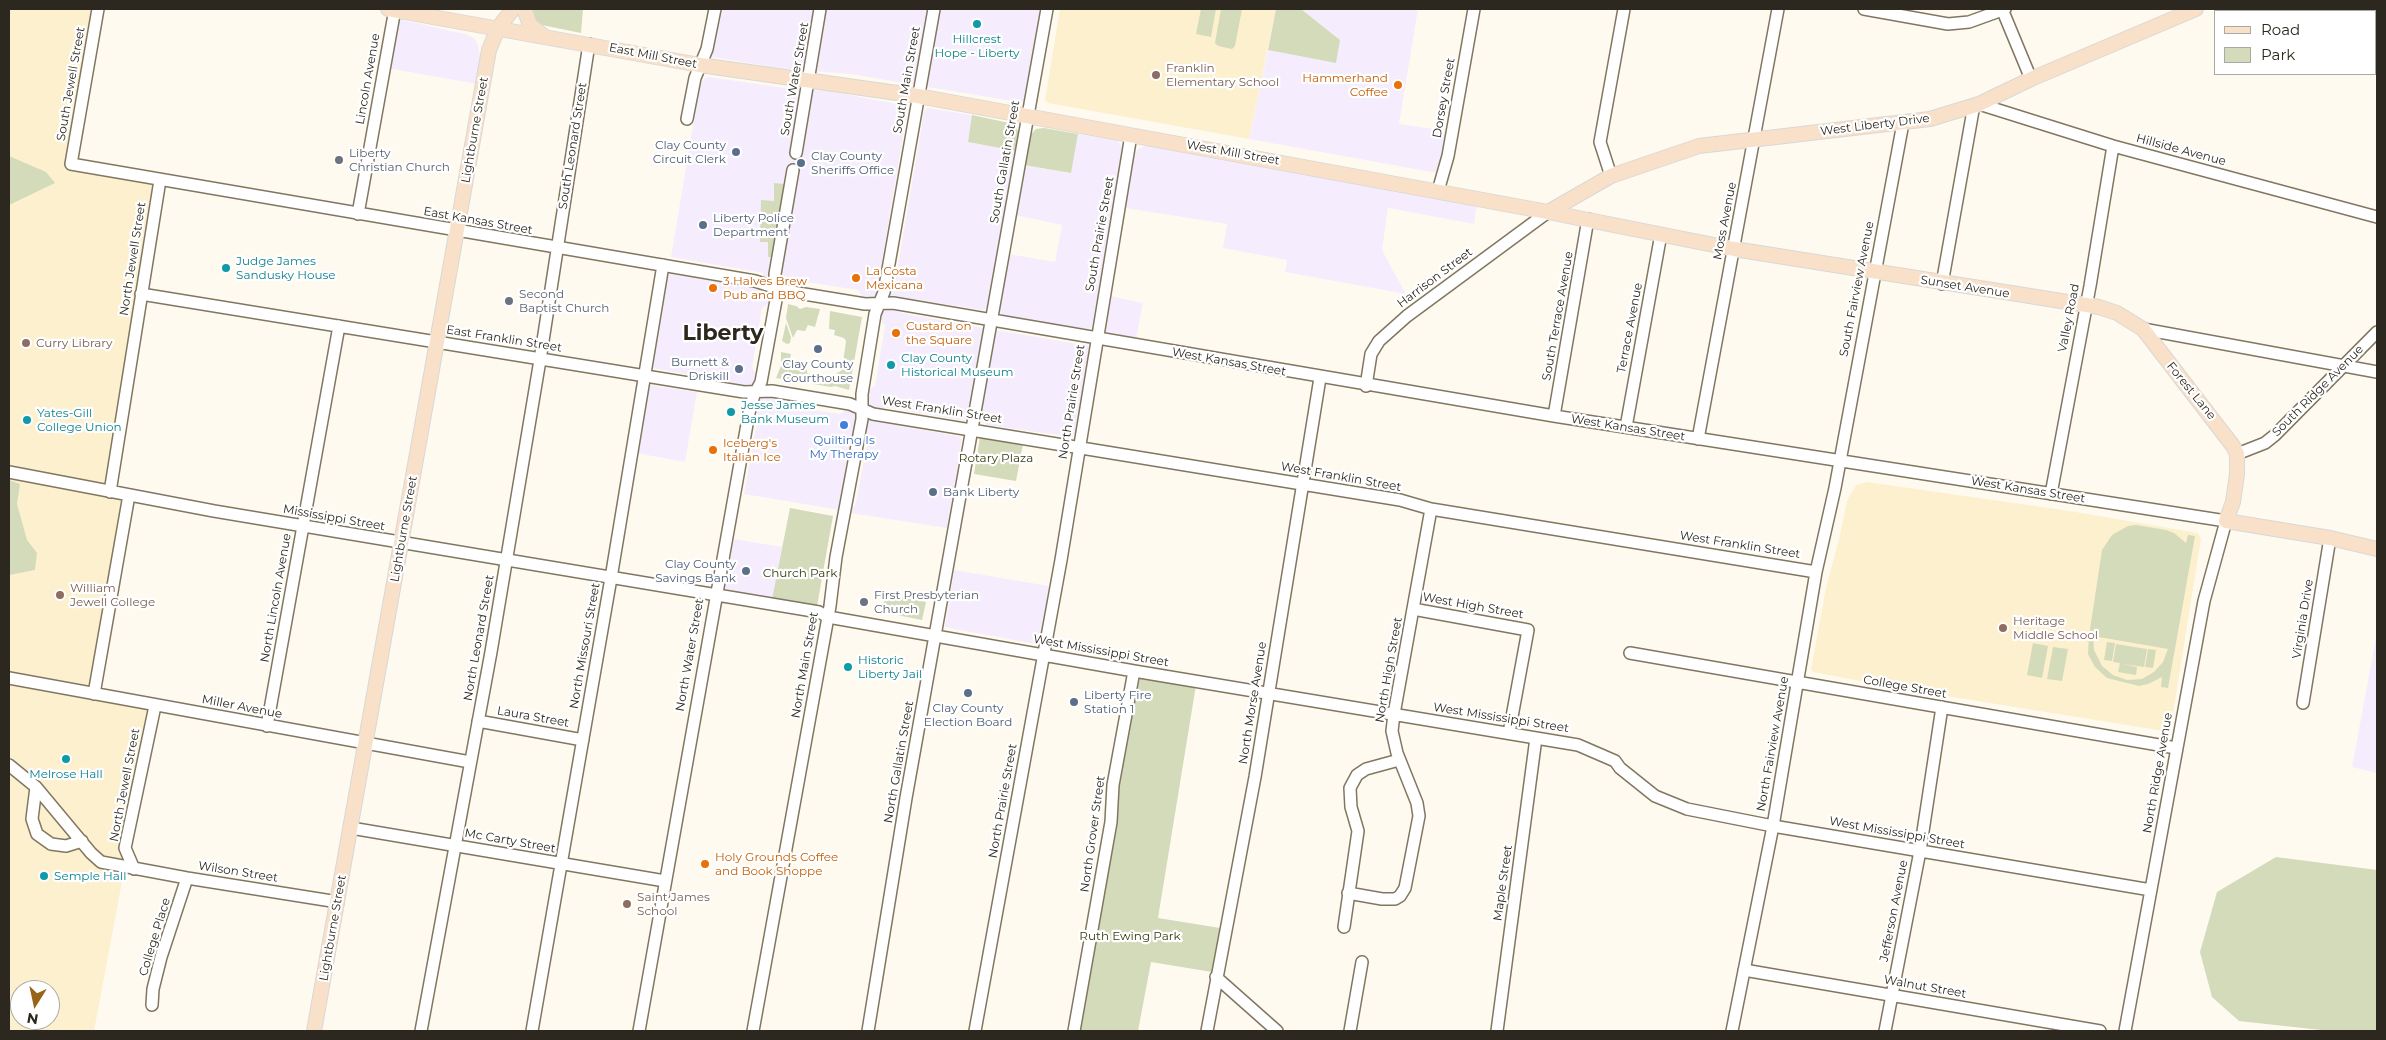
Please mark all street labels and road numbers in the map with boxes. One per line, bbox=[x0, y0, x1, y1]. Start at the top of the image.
street label: South Water Street bbox=[778, 21, 812, 137]
street label: South Main Street bbox=[890, 25, 924, 135]
street label: South Jewell Street bbox=[54, 26, 88, 142]
street label: Lincoln Avenue bbox=[353, 32, 383, 126]
street label: East Mill Street bbox=[608, 40, 698, 72]
street label: Dorsey Street bbox=[1430, 57, 1458, 139]
street label: Lightburne Street bbox=[459, 76, 491, 184]
street label: South Leonard Street bbox=[556, 82, 590, 210]
street label: South Gallatin Street bbox=[987, 99, 1023, 225]
street label: West Liberty Drive bbox=[1820, 111, 1930, 139]
street label: Hillside Avenue bbox=[2135, 131, 2227, 169]
street label: West Mill Street bbox=[1185, 138, 1281, 168]
street label: South Prairie Street bbox=[1083, 175, 1117, 293]
street label: Moss Avenue bbox=[1710, 181, 1740, 261]
street label: North Jewell Street bbox=[117, 201, 149, 317]
street label: East Kansas Street bbox=[422, 204, 534, 238]
street label: South Fairview Avenue bbox=[1837, 220, 1877, 358]
street label: Harrison Street bbox=[1395, 245, 1475, 311]
street label: South Terrace Avenue bbox=[1540, 250, 1576, 382]
street label: Sunset Avenue bbox=[1919, 273, 2011, 301]
street label: Terrace Avenue bbox=[1614, 282, 1646, 374]
street label: Valley Road bbox=[2055, 283, 2083, 353]
street label: East Franklin Street bbox=[445, 323, 563, 355]
street label: South Ridge Avenue bbox=[2269, 342, 2367, 440]
street label: North Prairie Street bbox=[1056, 344, 1088, 460]
street label: West Kansas Street bbox=[1171, 345, 1287, 379]
street label: Forest Lane bbox=[2163, 359, 2219, 423]
street label: West Franklin Street bbox=[881, 393, 1003, 427]
street label: West Kansas Street bbox=[1570, 412, 1686, 444]
street label: West Franklin Street bbox=[1280, 459, 1402, 495]
street label: West Kansas Street bbox=[1970, 474, 2086, 506]
street label: Lightburne Street bbox=[388, 475, 420, 583]
street label: Mississippi Street bbox=[282, 502, 386, 534]
street label: West Franklin Street bbox=[1679, 528, 1801, 562]
street label: North Lincoln Avenue bbox=[258, 532, 294, 664]
street label: North Leonard Street bbox=[461, 574, 497, 702]
street label: Virginia Drive bbox=[2290, 578, 2316, 660]
street label: North Missouri Street bbox=[567, 582, 603, 710]
street label: West High Street bbox=[1421, 590, 1525, 622]
street label: North Water Street bbox=[673, 597, 707, 713]
street label: North Main Street bbox=[789, 611, 821, 719]
street label: North High Street bbox=[1373, 616, 1405, 724]
street label: West Mississippi Street bbox=[1032, 632, 1170, 670]
street label: North Morse Avenue bbox=[1236, 641, 1270, 765]
street label: College Street bbox=[1862, 673, 1948, 701]
street label: North Fairview Avenue bbox=[1754, 675, 1792, 813]
street label: Miller Avenue bbox=[201, 692, 283, 722]
street label: North Gallatin Street bbox=[881, 700, 917, 824]
street label: West Mississippi Street bbox=[1432, 700, 1570, 736]
street label: Laura Street bbox=[496, 704, 570, 730]
street label: North Ridge Avenue bbox=[2140, 712, 2176, 834]
street label: North Jewell Street bbox=[107, 727, 143, 843]
street label: North Prairie Street bbox=[986, 743, 1020, 859]
street label: North Grover Street bbox=[1078, 775, 1108, 893]
street label: West Mississippi Street bbox=[1828, 814, 1966, 852]
street label: Mc Carty Street bbox=[463, 826, 557, 856]
street label: Maple Street bbox=[1491, 844, 1515, 922]
street label: Wilson Street bbox=[197, 859, 279, 885]
street label: Jefferson Avenue bbox=[1877, 859, 1911, 963]
street label: Lightburne Street bbox=[317, 874, 349, 982]
street label: College Place bbox=[136, 896, 174, 978]
street label: Walnut Street bbox=[1883, 973, 1967, 1001]

